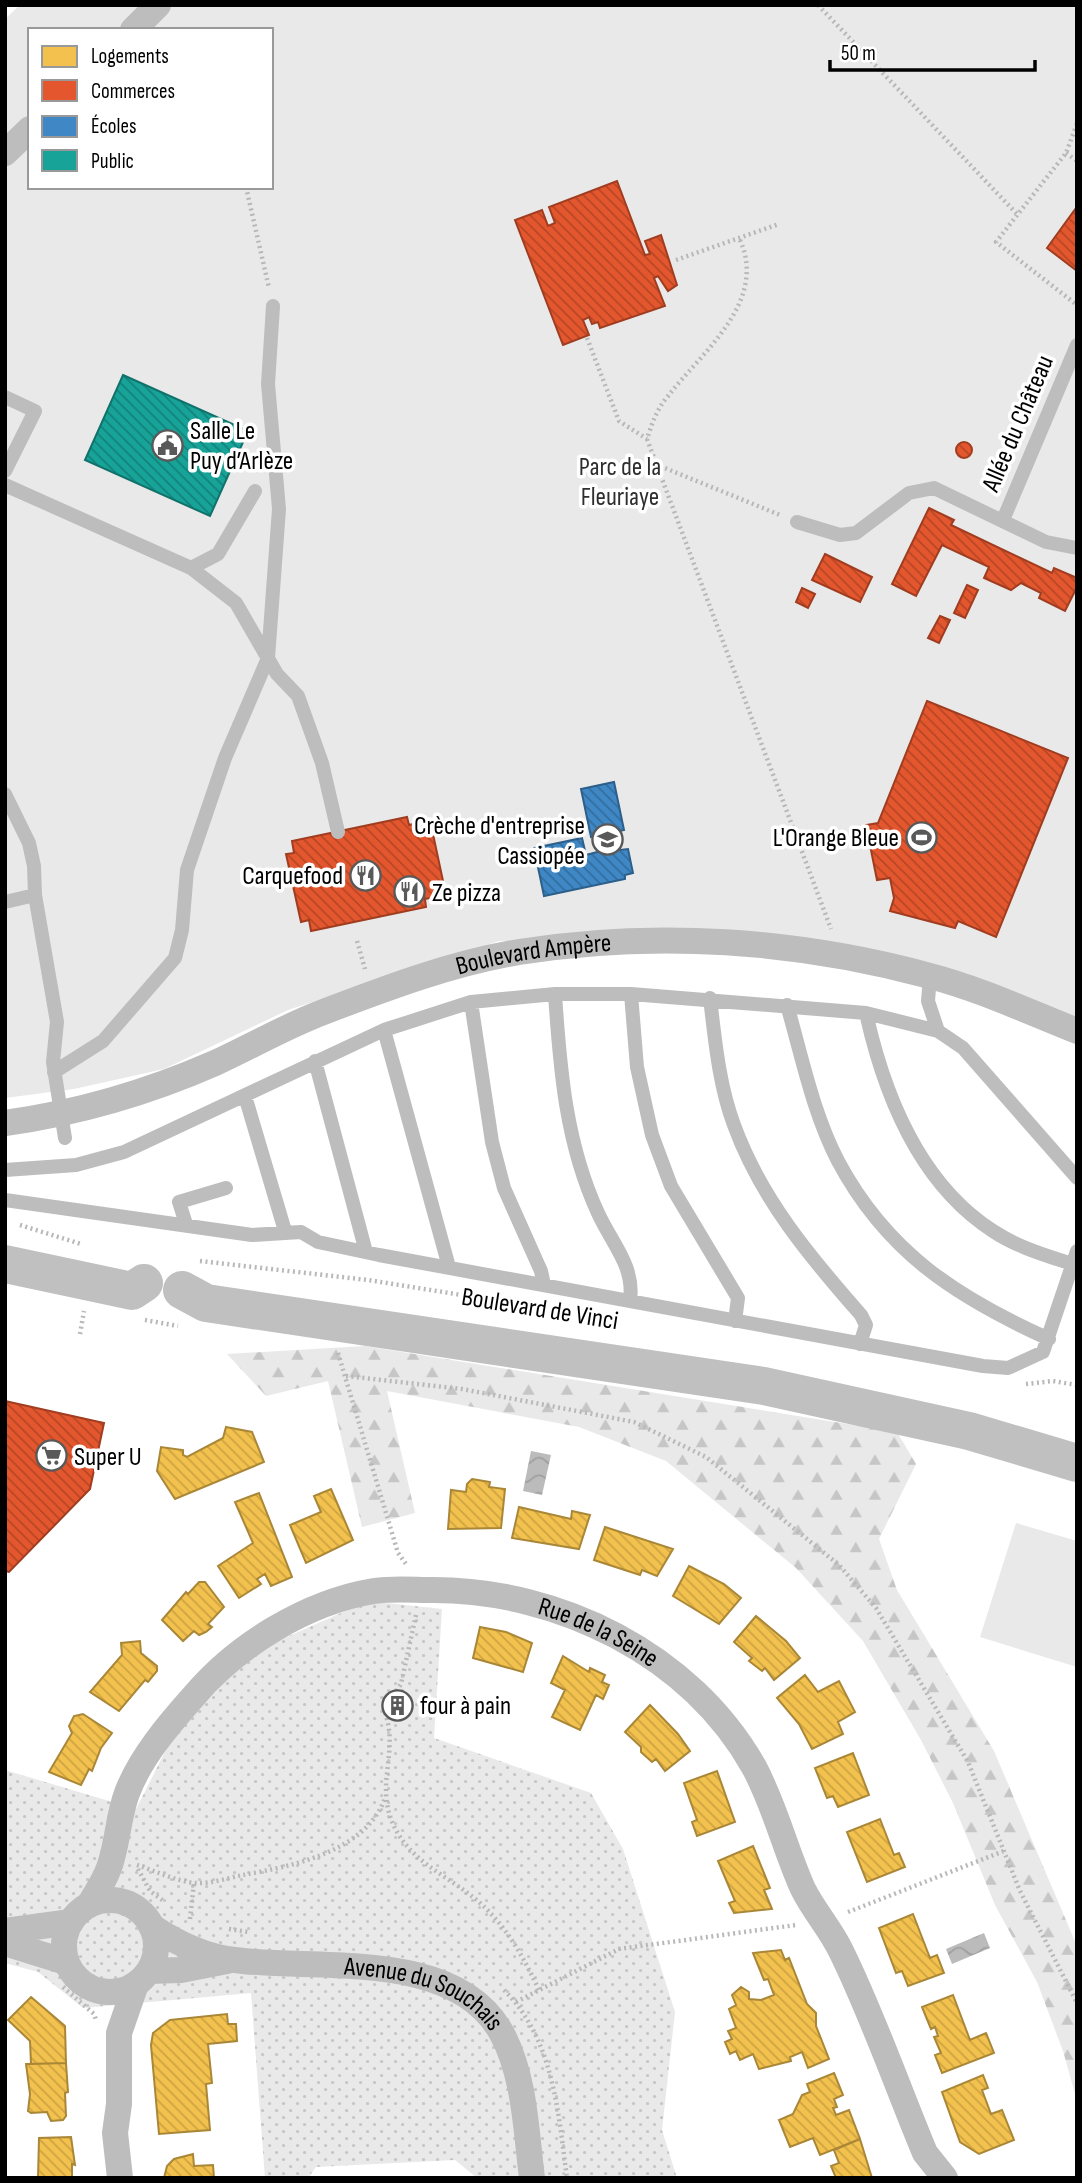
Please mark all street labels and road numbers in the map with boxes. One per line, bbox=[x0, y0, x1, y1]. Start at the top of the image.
street label: Allée du Château bbox=[975, 351, 1061, 497]
street label: Boulevard Ampère bbox=[453, 928, 612, 983]
street label: Boulevard de Vinci bbox=[459, 1282, 620, 1337]
street label: Rue de la Seine bbox=[535, 1592, 664, 1674]
street label: Avenue du Souchais bbox=[342, 1952, 510, 2037]

